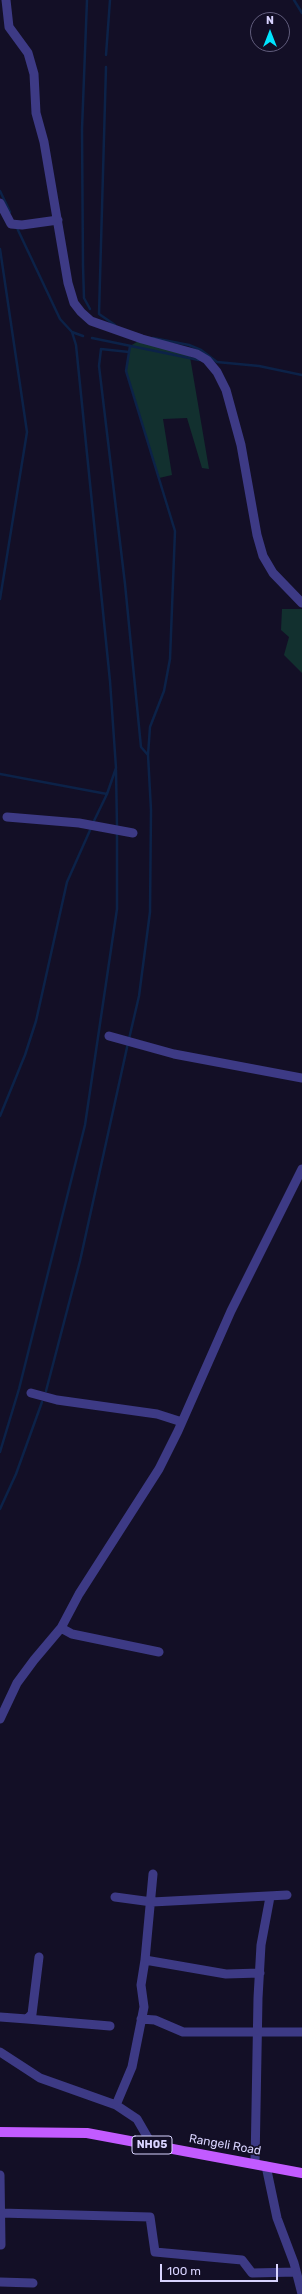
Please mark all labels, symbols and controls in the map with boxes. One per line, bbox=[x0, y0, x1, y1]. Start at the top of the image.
north arrow bbox=[250, 12, 290, 52]
text: N bbox=[266, 14, 274, 27]
street label: Rangeli Road bbox=[188, 2132, 262, 2158]
road number: NH05 bbox=[132, 2136, 172, 2154]
scale bar bbox=[162, 2256, 280, 2282]
text: 100 m bbox=[167, 2264, 201, 2278]

